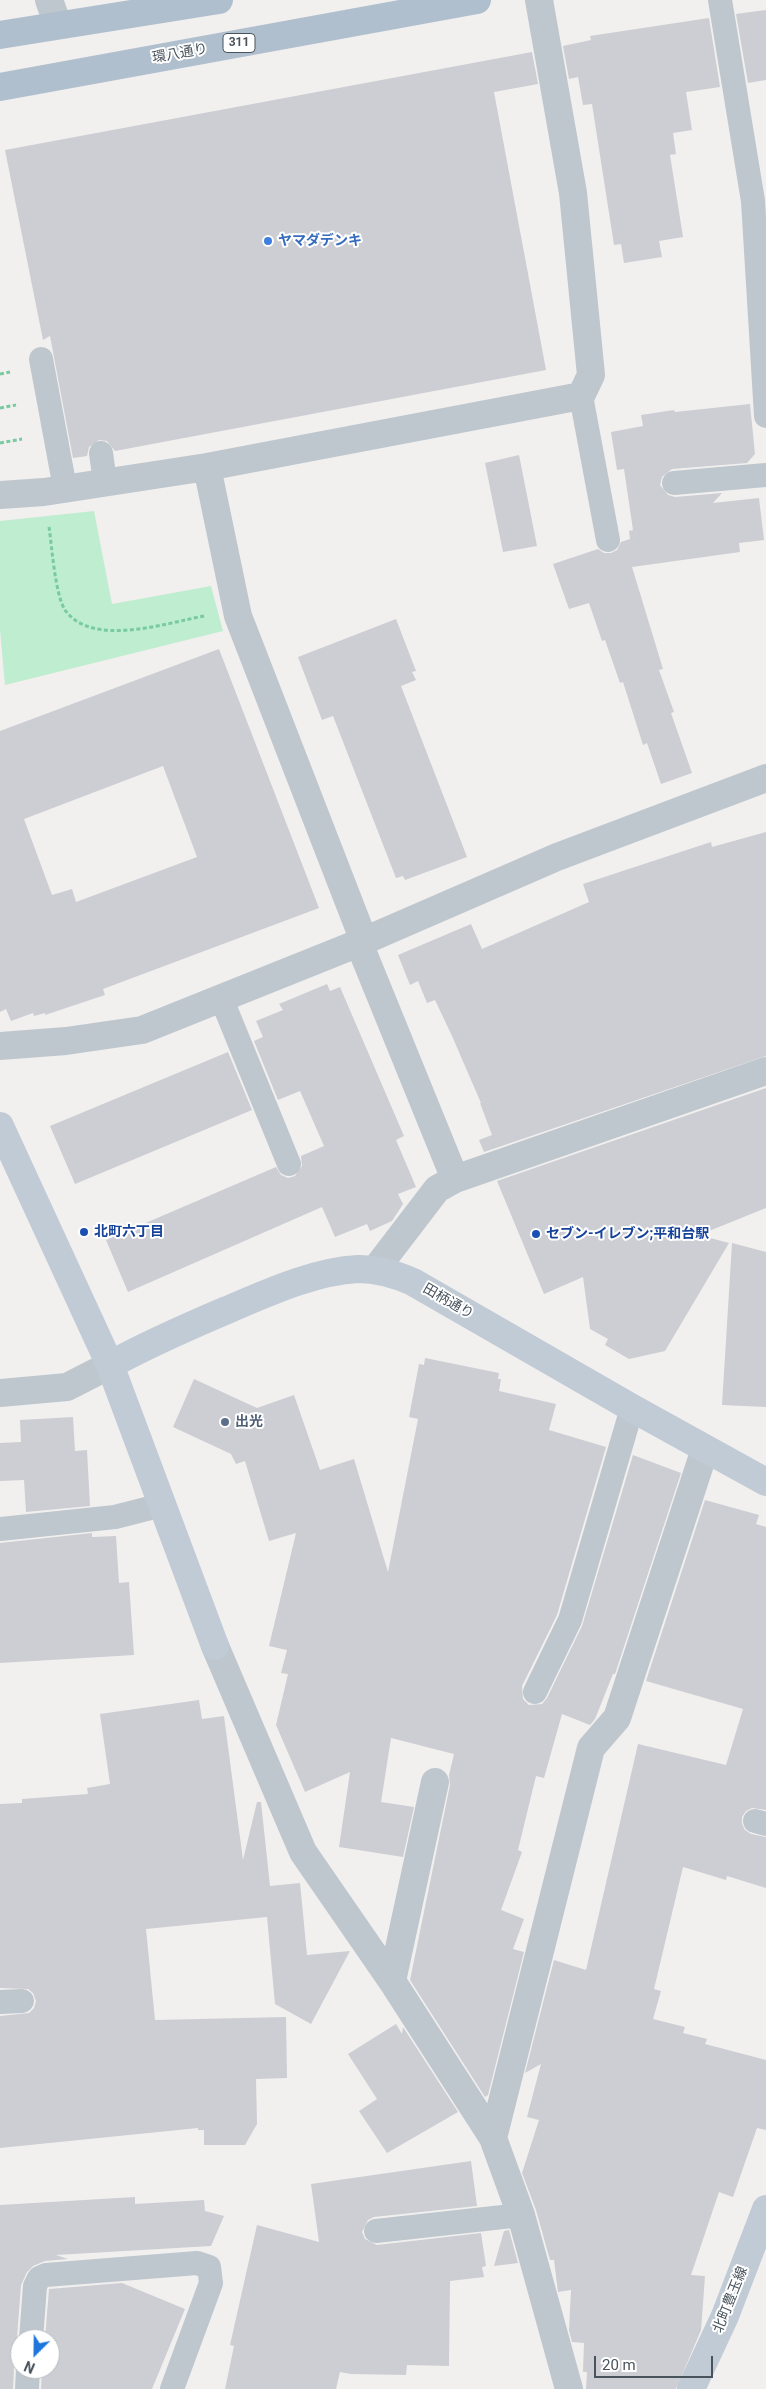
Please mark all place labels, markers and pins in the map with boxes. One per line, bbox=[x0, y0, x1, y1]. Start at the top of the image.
place label: ヤマダデンキ bbox=[278, 233, 362, 249]
marker: ヤマダデンキ bbox=[262, 235, 274, 247]
place label: 北町六丁目 bbox=[94, 1224, 164, 1240]
marker: 北町六丁目 bbox=[78, 1226, 90, 1238]
place label: セブン-イレブン;平和台駅 bbox=[546, 1226, 709, 1242]
marker: セブン-イレブン;平和台駅 bbox=[530, 1228, 542, 1240]
place label: 出光 bbox=[235, 1414, 263, 1430]
marker: 出光 bbox=[219, 1416, 231, 1428]

